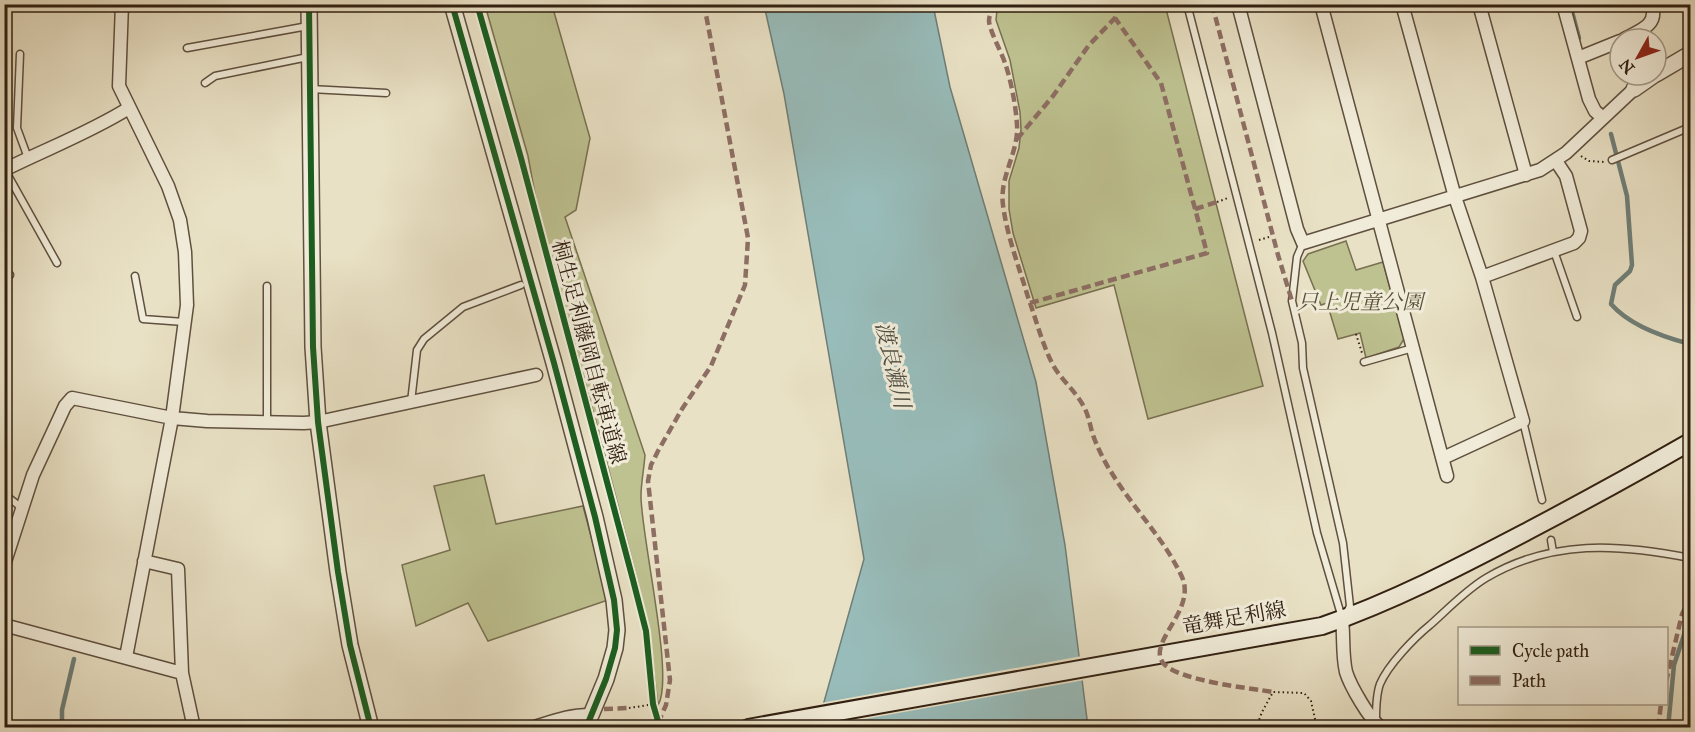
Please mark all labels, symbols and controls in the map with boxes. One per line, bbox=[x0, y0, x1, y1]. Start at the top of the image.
north arrow bbox=[1608, 27, 1668, 87]
text: N bbox=[1615, 55, 1639, 78]
street label: 桐生足利藤岡自転車道線 bbox=[547, 237, 631, 467]
park label: 只上児童公園 bbox=[1297, 289, 1426, 315]
water label: 渡良瀬川 bbox=[870, 319, 917, 413]
street label: 竜舞足利線 bbox=[1180, 596, 1288, 640]
legend bbox=[1458, 627, 1668, 705]
text: Cycle path bbox=[1512, 640, 1589, 662]
text: Path bbox=[1512, 670, 1546, 692]

